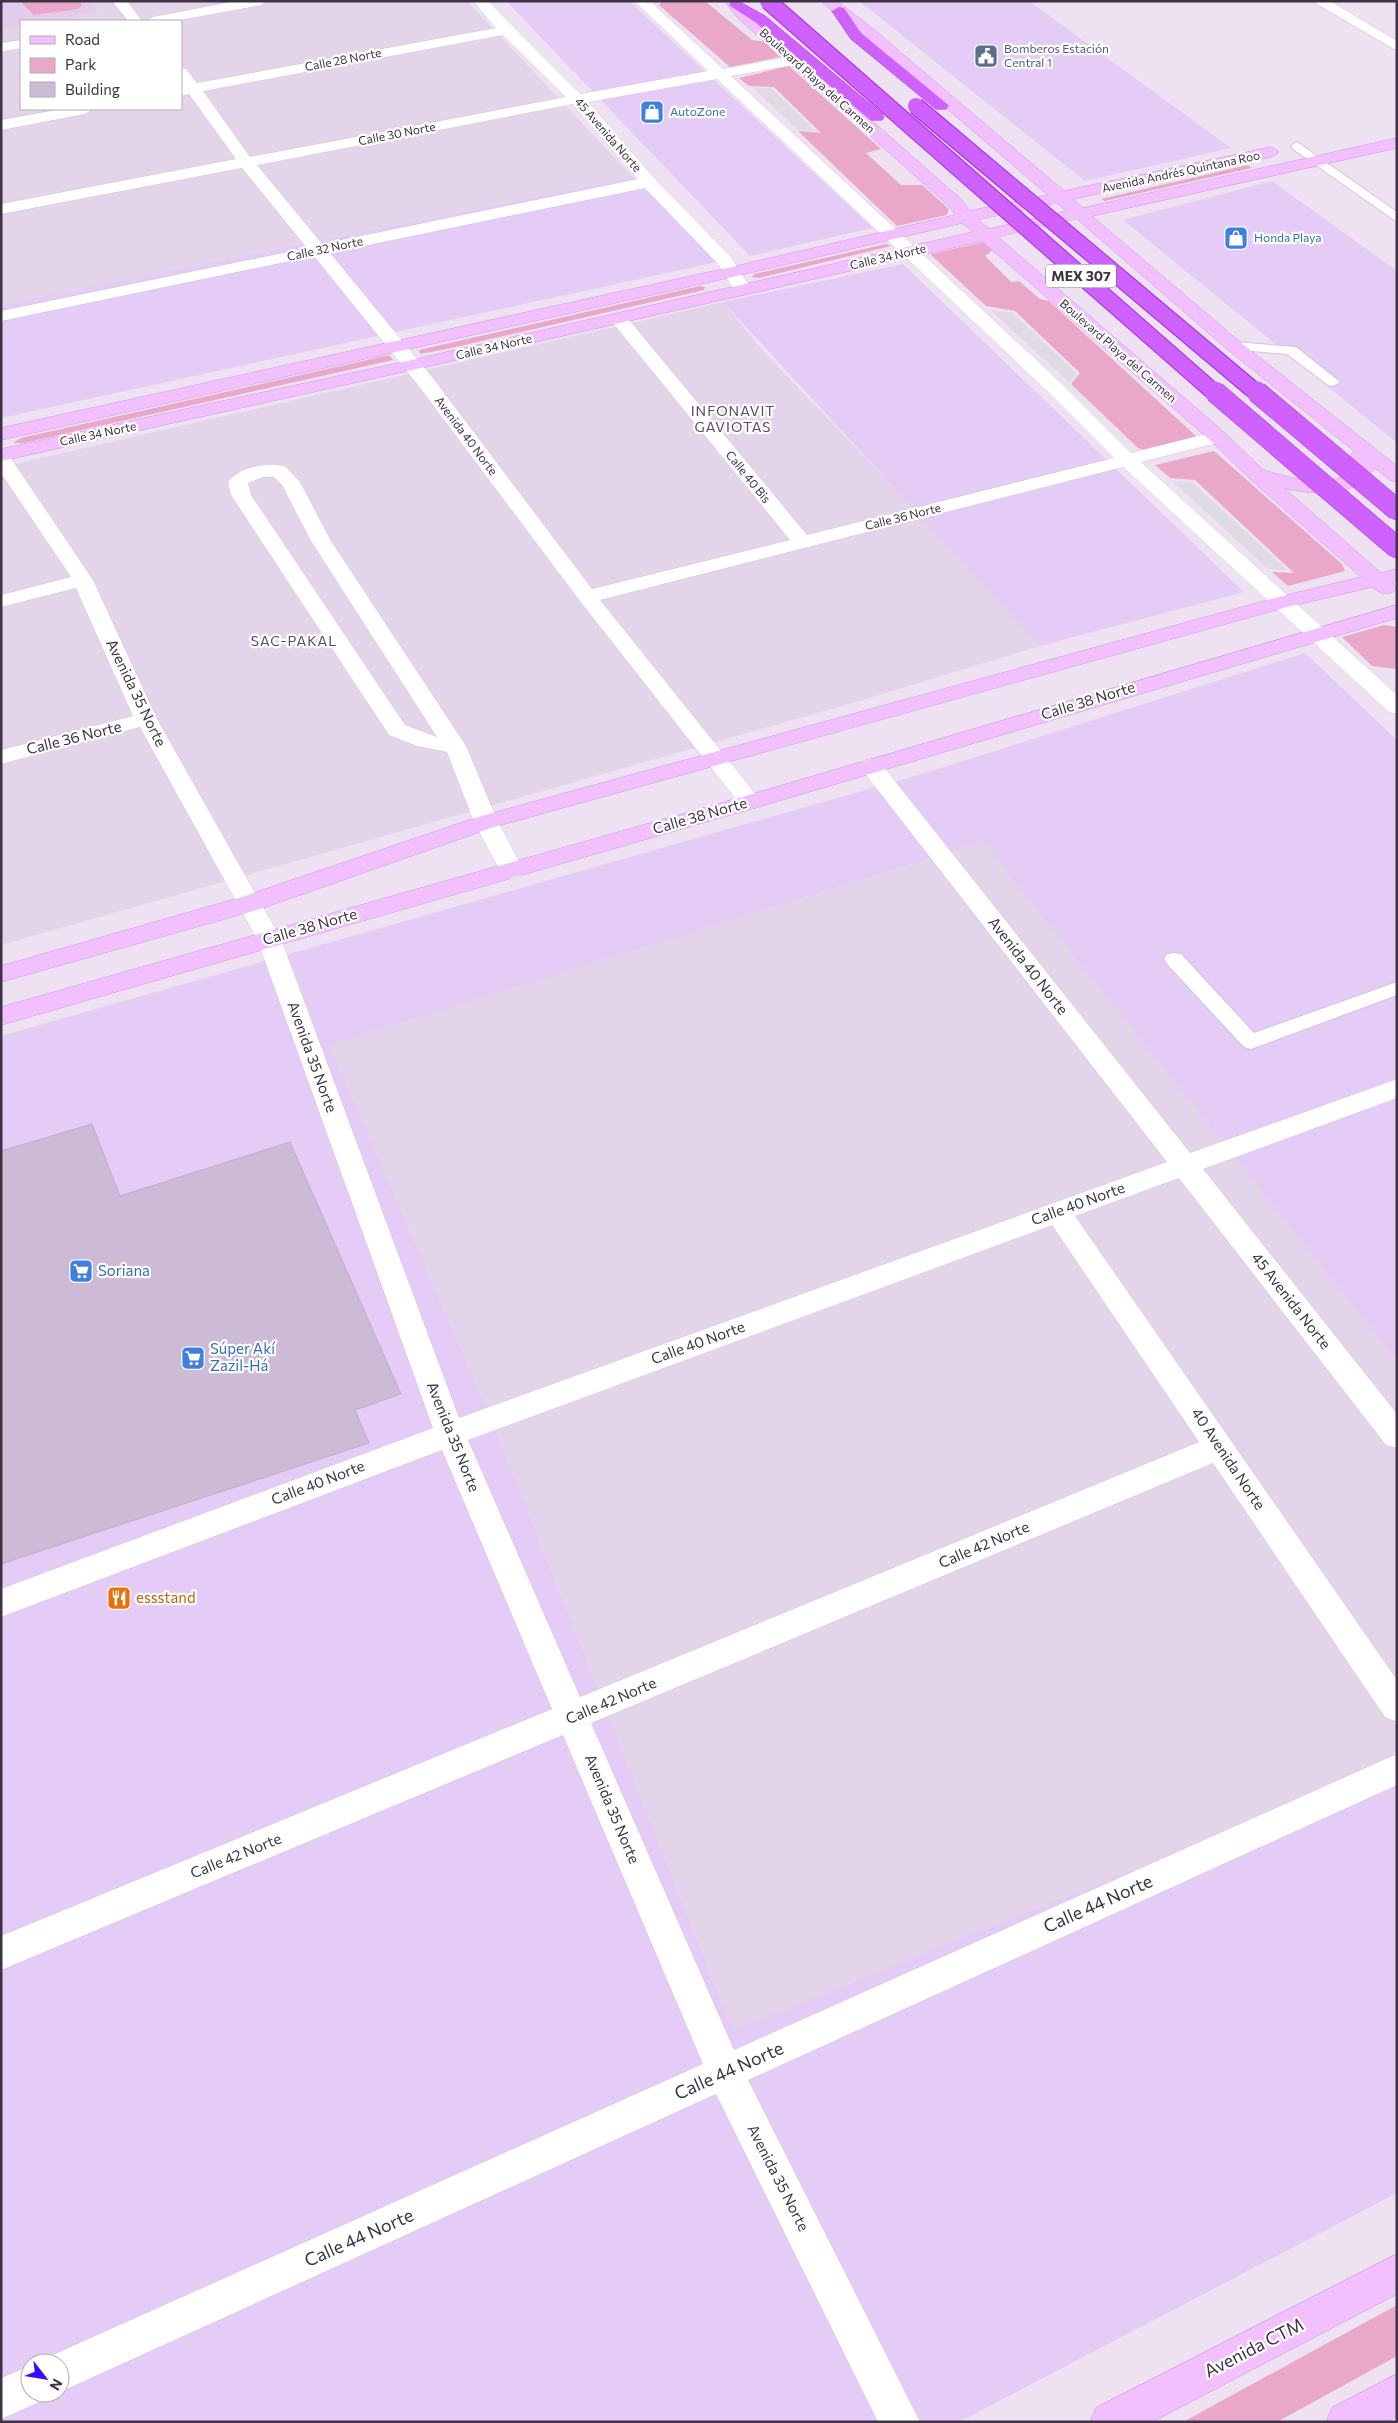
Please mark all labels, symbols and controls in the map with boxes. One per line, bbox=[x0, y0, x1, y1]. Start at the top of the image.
legend bbox=[20, 20, 182, 110]
street label: Boulevard Playa del Carmen bbox=[757, 25, 878, 136]
text: Road bbox=[65, 30, 100, 48]
place label: Bomberos Estación Central 1 bbox=[1004, 41, 1109, 69]
public building icon: Bomberos Estación Central 1 bbox=[973, 43, 999, 69]
street label: Calle 28 Norte bbox=[303, 45, 382, 73]
text: Park bbox=[65, 55, 96, 73]
text: Building bbox=[65, 80, 120, 98]
street label: 45 Avenida Norte bbox=[573, 94, 645, 174]
shop icon: AutoZone bbox=[639, 99, 665, 125]
place label: AutoZone bbox=[670, 104, 725, 118]
street label: Calle 30 Norte bbox=[357, 119, 437, 147]
street label: Avenida Andrés Quintana Roo bbox=[1100, 147, 1261, 195]
shop icon: Honda Playa bbox=[1223, 225, 1249, 251]
place label: Honda Playa bbox=[1254, 230, 1322, 244]
street label: Calle 32 Norte bbox=[286, 233, 364, 263]
street label: Calle 34 Norte bbox=[848, 240, 927, 272]
road number: MEX 307 bbox=[1046, 264, 1116, 288]
street label: Boulevard Playa del Carmen bbox=[1057, 296, 1180, 405]
street label: Calle 34 Norte bbox=[454, 330, 533, 362]
street label: Avenida 40 Norte bbox=[433, 393, 501, 478]
district label: INFONAVIT GAVIOTAS bbox=[691, 402, 775, 435]
street label: Calle 34 Norte bbox=[58, 418, 137, 448]
street label: Calle 40 Bis bbox=[724, 448, 774, 505]
street label: Calle 36 Norte bbox=[863, 500, 942, 532]
district label: SAC-PAKAL bbox=[251, 632, 337, 649]
street label: Avenida 35 Norte bbox=[103, 636, 171, 749]
street label: Calle 38 Norte bbox=[1039, 677, 1137, 723]
street label: Calle 36 Norte bbox=[24, 717, 123, 758]
street label: Calle 38 Norte bbox=[650, 793, 749, 837]
street label: Calle 38 Norte bbox=[260, 904, 359, 948]
street label: Avenida 40 Norte bbox=[985, 913, 1073, 1018]
street label: Avenida 35 Norte bbox=[284, 999, 341, 1115]
street label: Calle 40 Norte bbox=[1028, 1178, 1127, 1228]
street label: 45 Avenida Norte bbox=[1248, 1248, 1335, 1352]
supermarket icon: Soriana bbox=[68, 1258, 94, 1284]
place label: Soriana bbox=[98, 1261, 150, 1279]
street label: Calle 40 Norte bbox=[648, 1317, 747, 1367]
place label: Súper Akí Zazil-Há bbox=[210, 1339, 276, 1374]
supermarket icon: Súper Akí Zazil-Há bbox=[180, 1345, 206, 1371]
street label: Avenida 35 Norte bbox=[424, 1379, 484, 1494]
street label: 40 Avenida Norte bbox=[1188, 1404, 1270, 1513]
street label: Calle 40 Norte bbox=[268, 1456, 367, 1508]
street label: Calle 42 Norte bbox=[936, 1517, 1032, 1571]
restaurant icon: essstand bbox=[106, 1585, 132, 1611]
place label: essstand bbox=[136, 1588, 196, 1606]
street label: Calle 42 Norte bbox=[563, 1673, 659, 1727]
street label: Avenida 35 Norte bbox=[582, 1751, 644, 1866]
street label: Calle 42 Norte bbox=[187, 1829, 284, 1882]
street label: Calle 44 Norte bbox=[1040, 1869, 1156, 1937]
street label: Calle 44 Norte bbox=[671, 2036, 787, 2104]
street label: Avenida 35 Norte bbox=[744, 2121, 814, 2234]
street label: Calle 44 Norte bbox=[301, 2203, 417, 2271]
street label: Avenida CTM bbox=[1200, 2313, 1307, 2382]
north arrow bbox=[20, 2353, 70, 2403]
text: N bbox=[47, 2376, 67, 2394]

